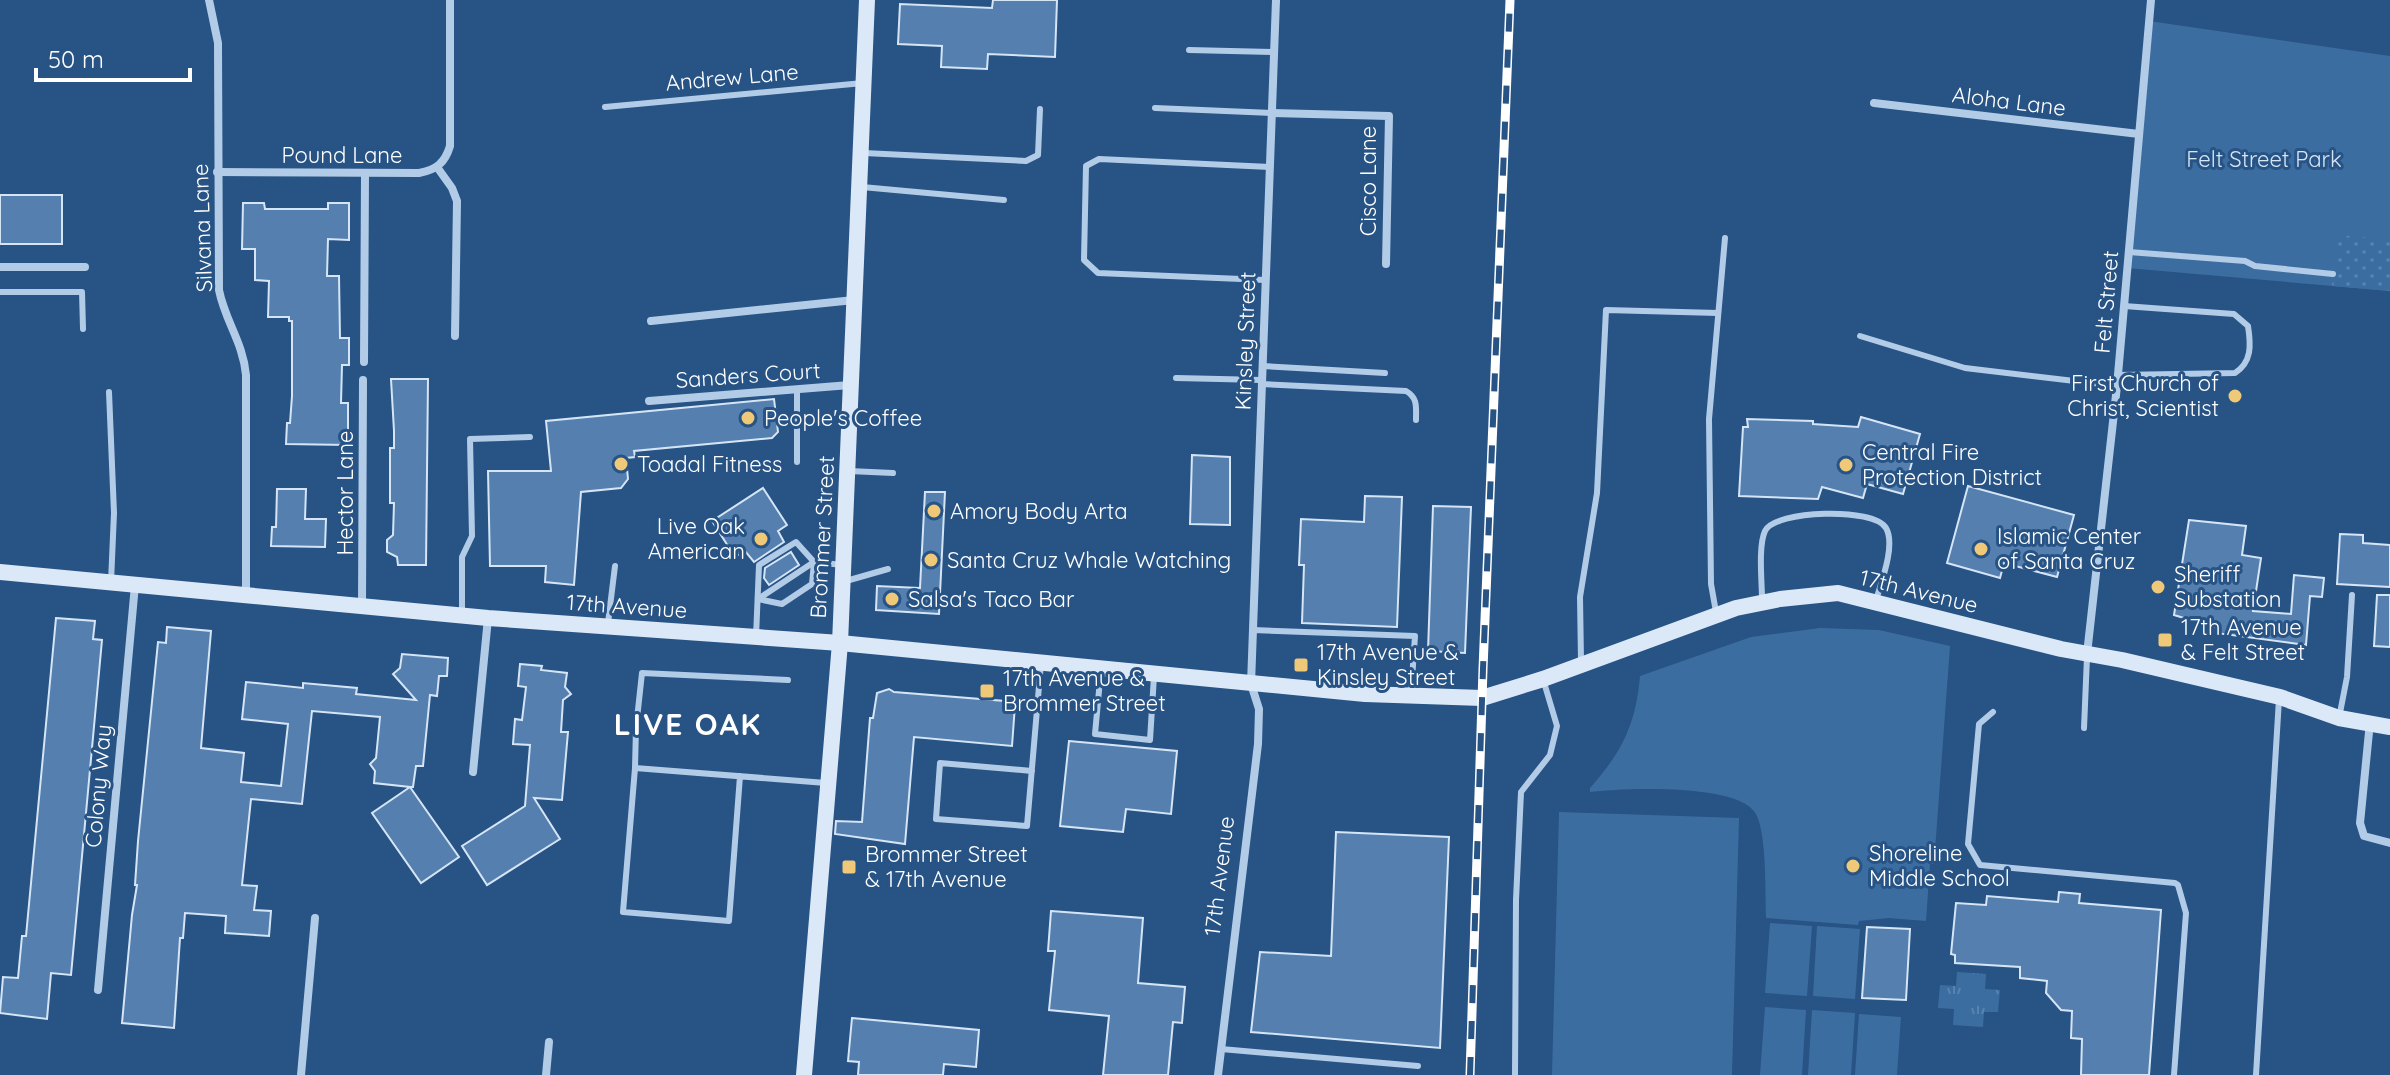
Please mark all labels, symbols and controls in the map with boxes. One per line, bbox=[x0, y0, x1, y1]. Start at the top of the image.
scale bar bbox=[36, 32, 190, 82]
text: 50 m bbox=[48, 44, 104, 74]
street label: Andrew Lane bbox=[664, 57, 800, 97]
street label: Aloha Lane bbox=[1951, 80, 2067, 122]
street label: Cisco Lane bbox=[1354, 126, 1382, 236]
street label: Pound Lane bbox=[282, 141, 402, 169]
park label: Felt Street Park bbox=[2186, 145, 2342, 173]
street label: Silvana Lane bbox=[186, 163, 218, 293]
street label: Felt Street bbox=[2088, 249, 2124, 355]
street label: Kinsley Street bbox=[1229, 271, 1261, 411]
street label: Sanders Court bbox=[675, 356, 821, 394]
place label: First Church of Christ, Scientist bbox=[2067, 369, 2219, 422]
marker: First Church of Christ, Scientist bbox=[2226, 387, 2244, 405]
place label: People's Coffee bbox=[764, 404, 922, 432]
marker: People's Coffee bbox=[739, 409, 757, 427]
street label: Hector Lane bbox=[331, 431, 359, 555]
place label: Central Fire Protection District bbox=[1862, 438, 2042, 491]
place label: Toadal Fitness bbox=[637, 450, 782, 478]
marker: Toadal Fitness bbox=[612, 455, 630, 473]
street label: Brommer Street bbox=[804, 455, 840, 619]
marker: Central Fire Protection District bbox=[1837, 456, 1855, 474]
place label: Amory Body Arta bbox=[950, 497, 1127, 525]
marker: Amory Body Arta bbox=[925, 502, 943, 520]
place label: Live Oak American bbox=[648, 512, 745, 565]
place label: Islamic Center of Santa Cruz bbox=[1997, 522, 2142, 575]
marker: Live Oak American bbox=[752, 530, 770, 548]
marker: Islamic Center of Santa Cruz bbox=[1972, 540, 1990, 558]
place label: Santa Cruz Whale Watching bbox=[947, 546, 1231, 574]
marker: Santa Cruz Whale Watching bbox=[922, 551, 940, 569]
place label: Sheriff Substation bbox=[2174, 560, 2282, 613]
street label: 17th Avenue bbox=[1857, 563, 1981, 619]
marker: Sheriff Substation bbox=[2149, 578, 2167, 596]
place label: Salsa's Taco Bar bbox=[908, 585, 1075, 613]
street label: 17th Avenue bbox=[566, 588, 688, 624]
marker: Salsa's Taco Bar bbox=[883, 590, 901, 608]
place label: 17th Avenue & Felt Street bbox=[2181, 613, 2305, 666]
marker: 17th Avenue & Felt Street bbox=[2156, 631, 2174, 649]
place label: 17th Avenue & Kinsley Street bbox=[1317, 638, 1459, 691]
marker: 17th Avenue & Kinsley Street bbox=[1292, 656, 1310, 674]
place label: 17th Avenue & Brommer Street bbox=[1003, 664, 1166, 717]
marker: 17th Avenue & Brommer Street bbox=[978, 682, 996, 700]
district label: LIVE OAK bbox=[614, 705, 762, 743]
street label: Colony Way bbox=[79, 723, 117, 849]
street label: 17th Avenue bbox=[1198, 814, 1240, 938]
place label: Shoreline Middle School bbox=[1869, 839, 2010, 892]
place label: Brommer Street & 17th Avenue bbox=[865, 840, 1028, 893]
marker: Shoreline Middle School bbox=[1844, 857, 1862, 875]
marker: Brommer Street & 17th Avenue bbox=[840, 858, 858, 876]

